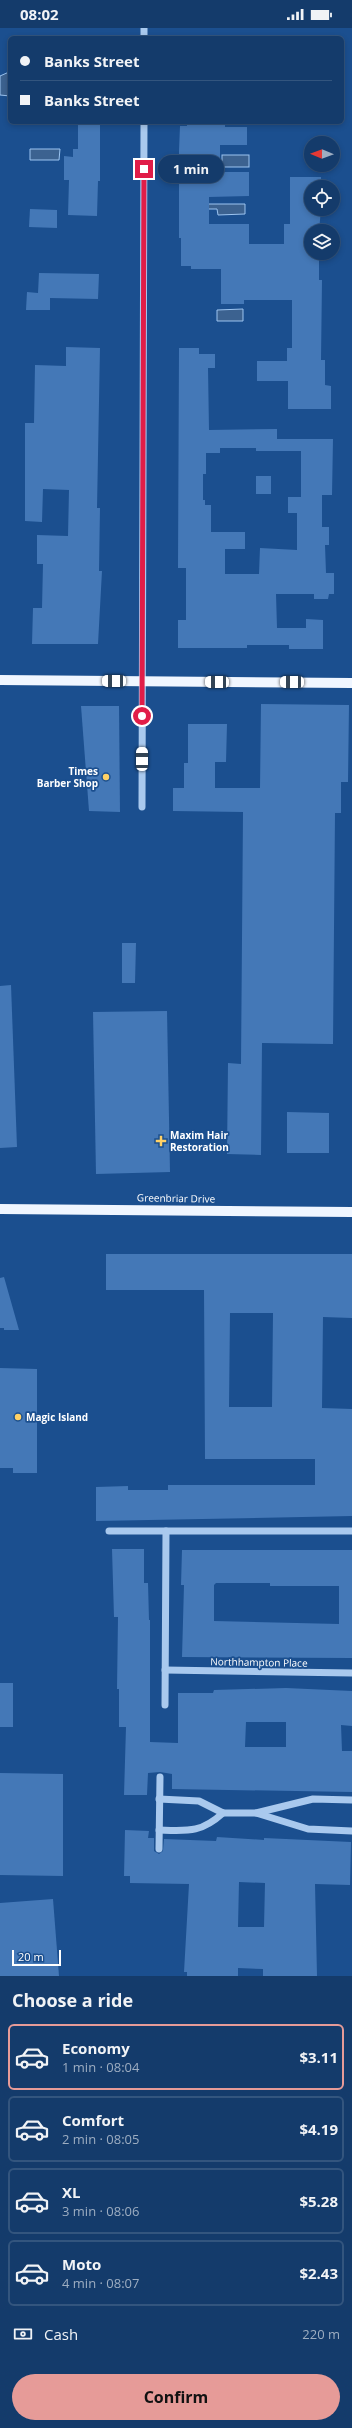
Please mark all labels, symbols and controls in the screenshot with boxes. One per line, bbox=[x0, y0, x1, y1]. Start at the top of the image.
text: 08:02 bbox=[20, 4, 59, 24]
text: Banks Street bbox=[44, 51, 139, 71]
text: Banks Street bbox=[44, 90, 139, 110]
north arrow bbox=[304, 136, 340, 172]
map controls bbox=[304, 136, 340, 260]
callout: 1 min bbox=[158, 155, 224, 183]
route end bbox=[135, 160, 153, 178]
text: 1 min bbox=[173, 160, 209, 178]
button: locate bbox=[304, 180, 340, 216]
button: layers bbox=[304, 224, 340, 260]
car bbox=[102, 675, 126, 687]
car bbox=[205, 676, 229, 688]
car bbox=[280, 676, 304, 688]
route start bbox=[133, 707, 151, 725]
car bbox=[136, 747, 148, 771]
place label: Times Barber Shop bbox=[37, 764, 98, 790]
marker: Times Barber Shop bbox=[101, 772, 111, 782]
place label: Maxim Hair Restoration bbox=[170, 1128, 229, 1154]
marker: Maxim Hair Restoration bbox=[155, 1135, 167, 1147]
street label: Greenbriar Drive bbox=[137, 1190, 216, 1206]
place label: Magic Island bbox=[26, 1410, 88, 1424]
marker: Magic Island bbox=[13, 1412, 23, 1422]
street label: Northhampton Place bbox=[210, 1654, 308, 1670]
scale bar bbox=[12, 1948, 61, 1967]
text: 20 m bbox=[18, 1949, 44, 1964]
text: Choose a ride bbox=[12, 1988, 133, 2012]
text: Economy bbox=[62, 2038, 130, 2058]
icon: car bbox=[14, 2039, 50, 2075]
text: $3.11 bbox=[299, 2047, 338, 2067]
text: 1 min · 08:04 bbox=[62, 2058, 139, 2076]
text: Comfort bbox=[62, 2110, 124, 2130]
icon: car bbox=[14, 2111, 50, 2147]
text: $4.19 bbox=[299, 2119, 338, 2139]
text: 2 min · 08:05 bbox=[62, 2130, 139, 2148]
text: XL bbox=[62, 2182, 80, 2202]
icon: car bbox=[14, 2183, 50, 2219]
text: $5.28 bbox=[299, 2191, 338, 2211]
text: 3 min · 08:06 bbox=[62, 2202, 139, 2220]
text: Moto bbox=[62, 2254, 101, 2274]
icon: car bbox=[14, 2255, 50, 2291]
text: $2.43 bbox=[299, 2263, 338, 2283]
text: 4 min · 08:07 bbox=[62, 2274, 139, 2292]
icon: cash bbox=[12, 2323, 34, 2345]
text: Cash bbox=[44, 2324, 78, 2344]
text: 220 m bbox=[302, 2325, 340, 2343]
button: Confirm bbox=[12, 2374, 340, 2420]

